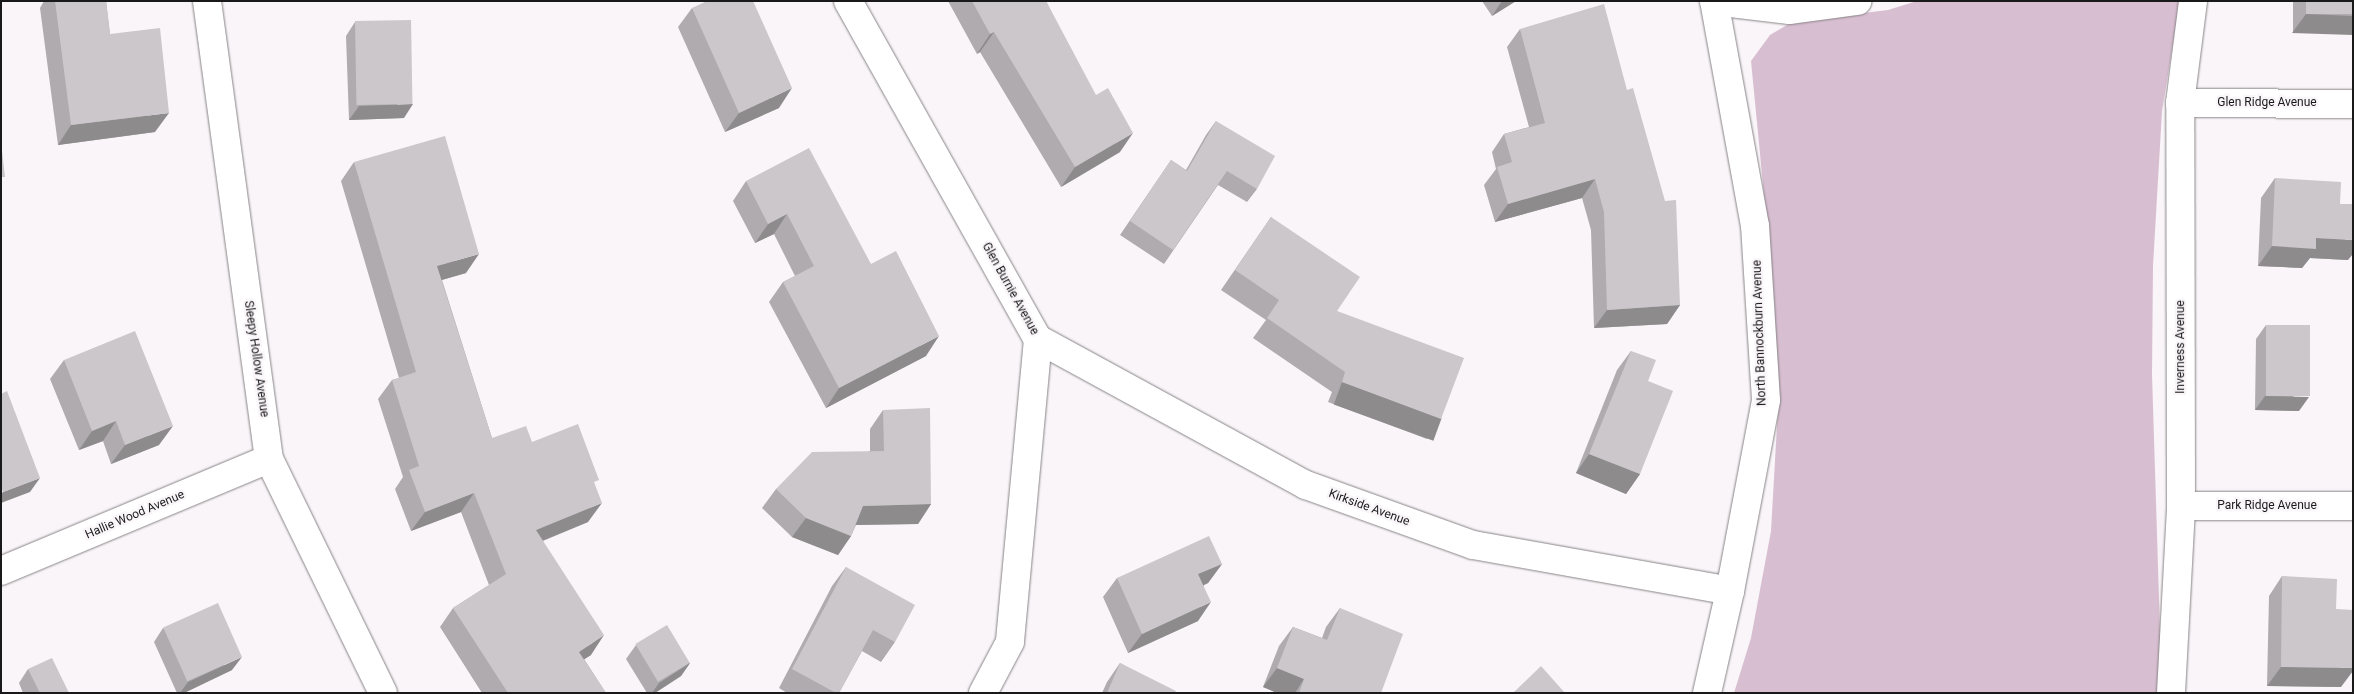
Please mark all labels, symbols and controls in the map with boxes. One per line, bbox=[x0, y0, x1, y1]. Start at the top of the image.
street label: Glen Ridge Avenue bbox=[2217, 96, 2317, 110]
street label: Glen Burnie Avenue bbox=[979, 240, 1041, 338]
street label: North Bannockburn Avenue bbox=[1750, 260, 1770, 406]
street label: Sleepy Hollow Avenue bbox=[241, 300, 271, 418]
street label: Inverness Avenue bbox=[2174, 300, 2188, 394]
street label: Kirkside Avenue bbox=[1327, 487, 1411, 529]
street label: Hallie Wood Avenue bbox=[83, 488, 187, 542]
street label: Park Ridge Avenue bbox=[2217, 499, 2317, 513]

